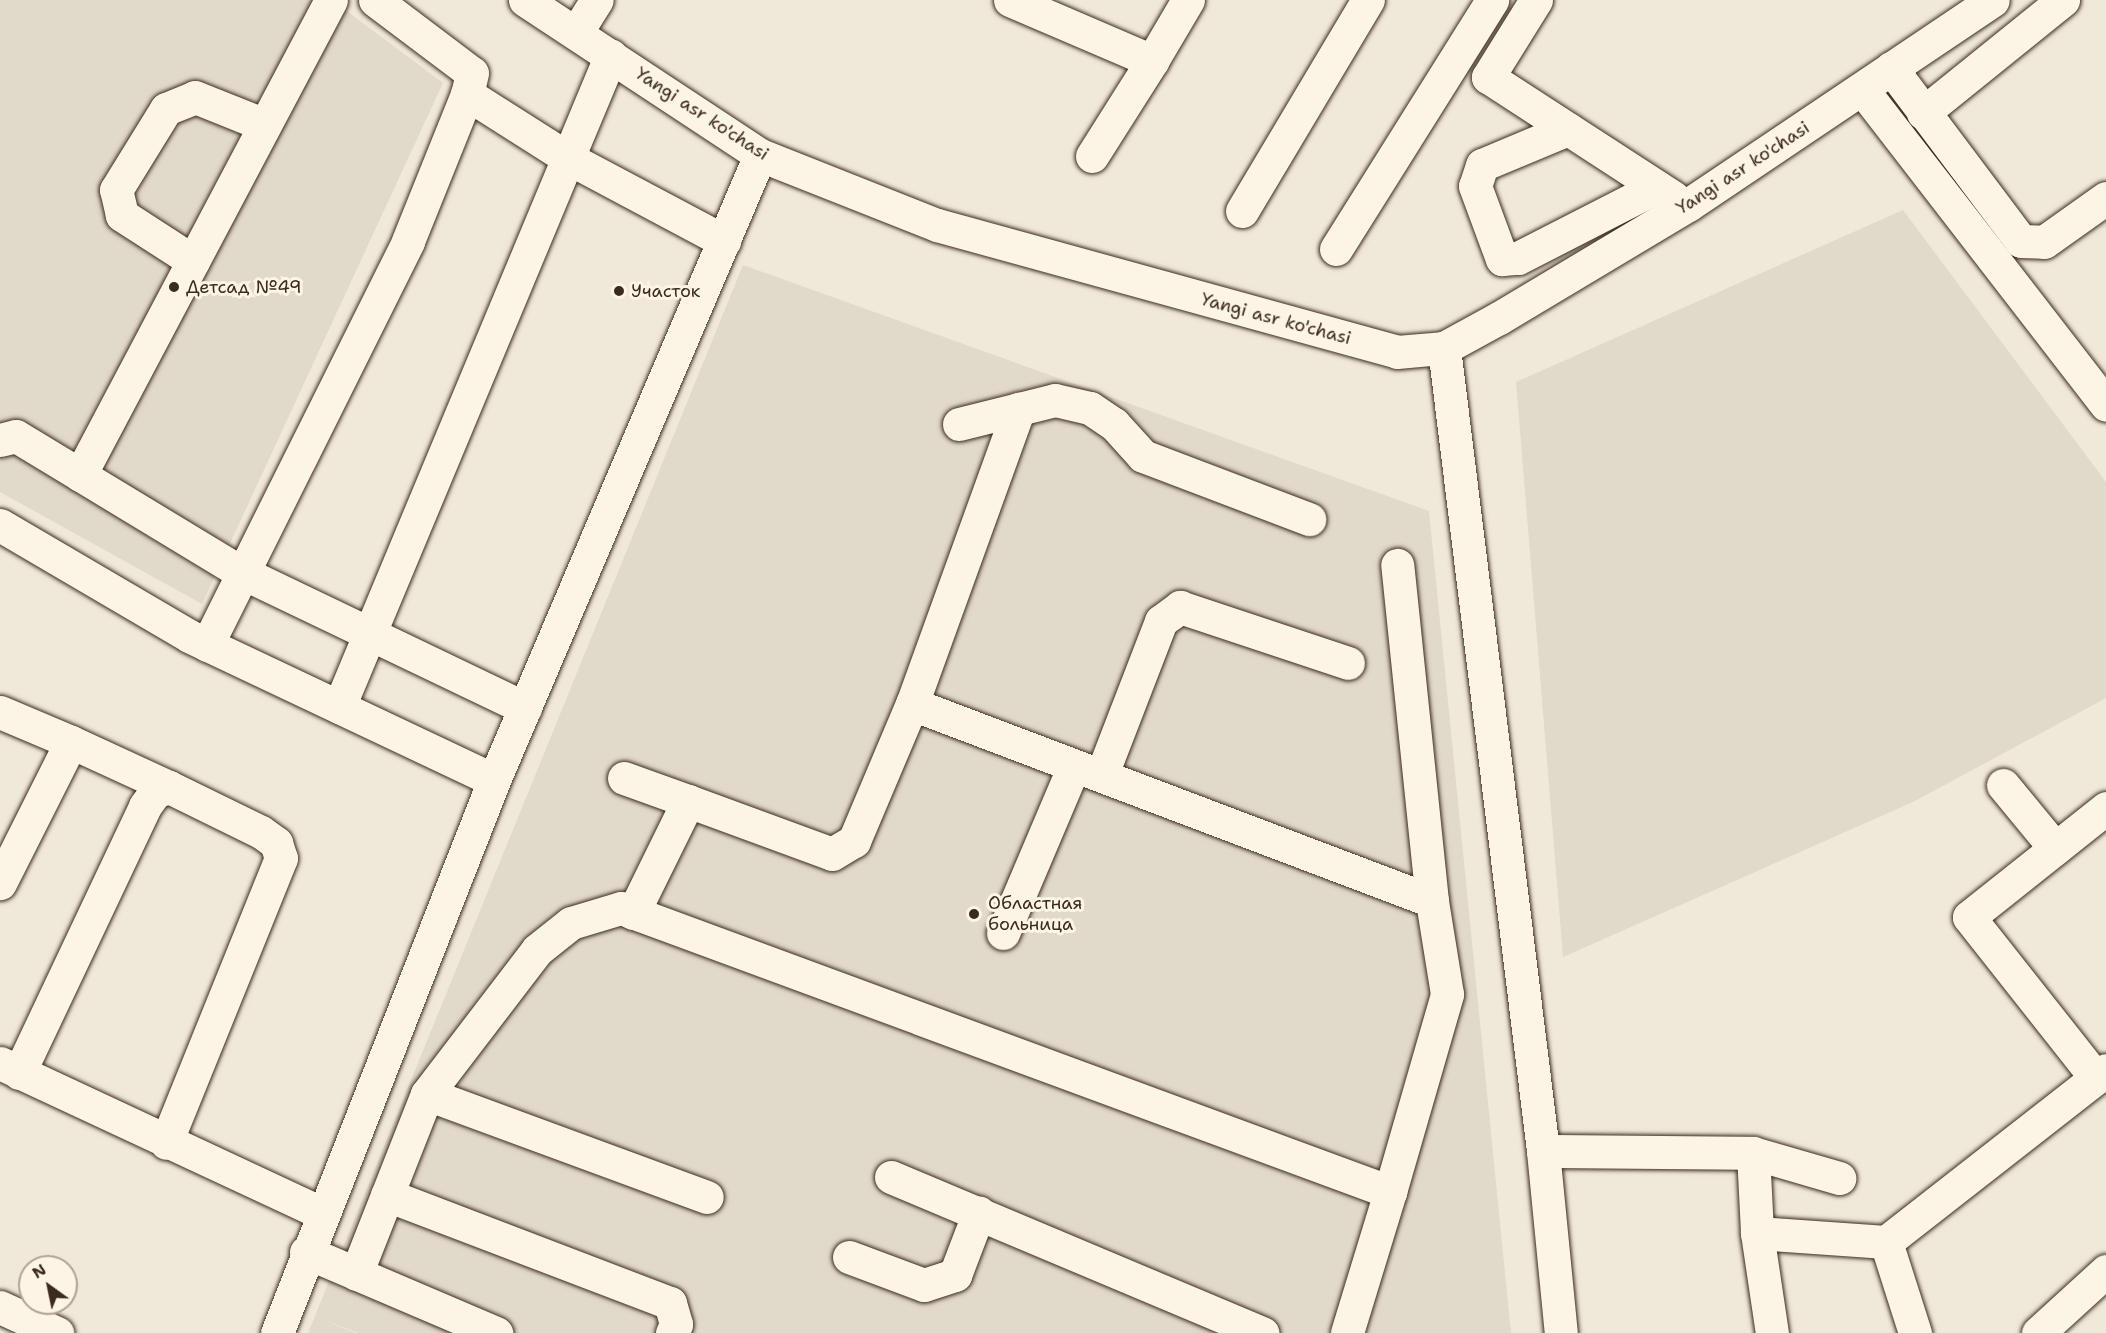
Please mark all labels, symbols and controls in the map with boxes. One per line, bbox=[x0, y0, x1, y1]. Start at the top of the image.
street label: Yangi asr ko'chasi bbox=[631, 63, 773, 165]
street label: Yangi asr ko'chasi bbox=[1672, 117, 1814, 219]
place label: Детсад №49 bbox=[186, 276, 302, 298]
marker: Детсад №49 bbox=[167, 280, 181, 294]
place label: Участок bbox=[631, 280, 700, 302]
marker: Участок bbox=[612, 284, 626, 298]
street label: Yangi asr ko'chasi bbox=[1199, 289, 1353, 349]
place label: Областная больница bbox=[988, 893, 1082, 936]
marker: Областная больница bbox=[965, 905, 983, 923]
north arrow bbox=[18, 1255, 78, 1315]
text: N bbox=[28, 1259, 50, 1283]

